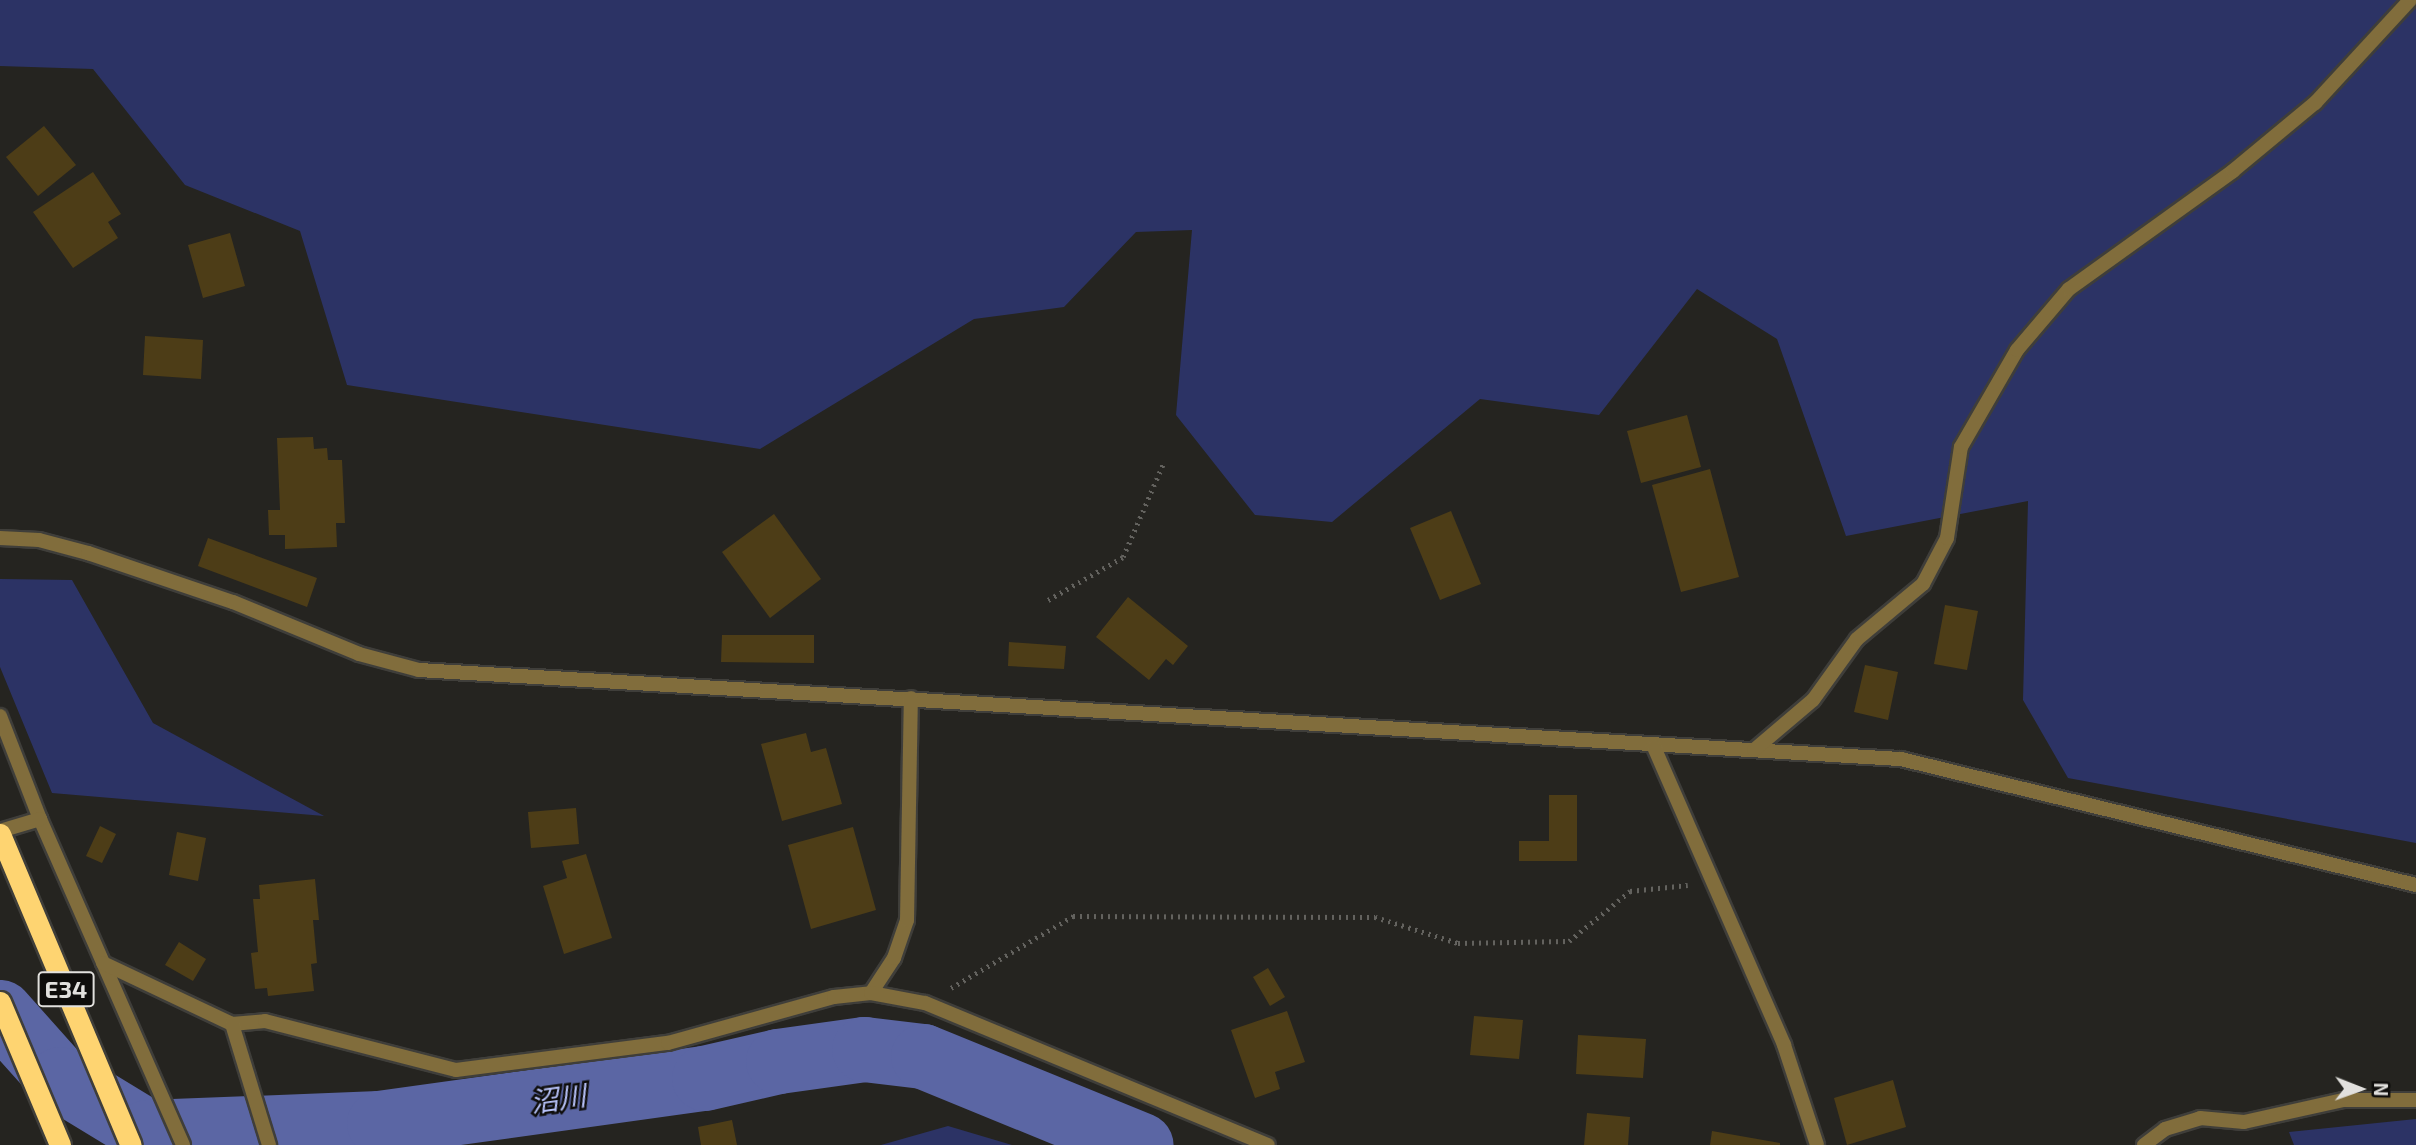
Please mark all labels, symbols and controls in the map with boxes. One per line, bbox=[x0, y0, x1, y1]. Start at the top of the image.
road number: E34 bbox=[36, 968, 96, 1009]
north arrow bbox=[2325, 1054, 2395, 1124]
water label: 沼川 bbox=[528, 1077, 588, 1119]
text: N bbox=[2370, 1082, 2393, 1096]

